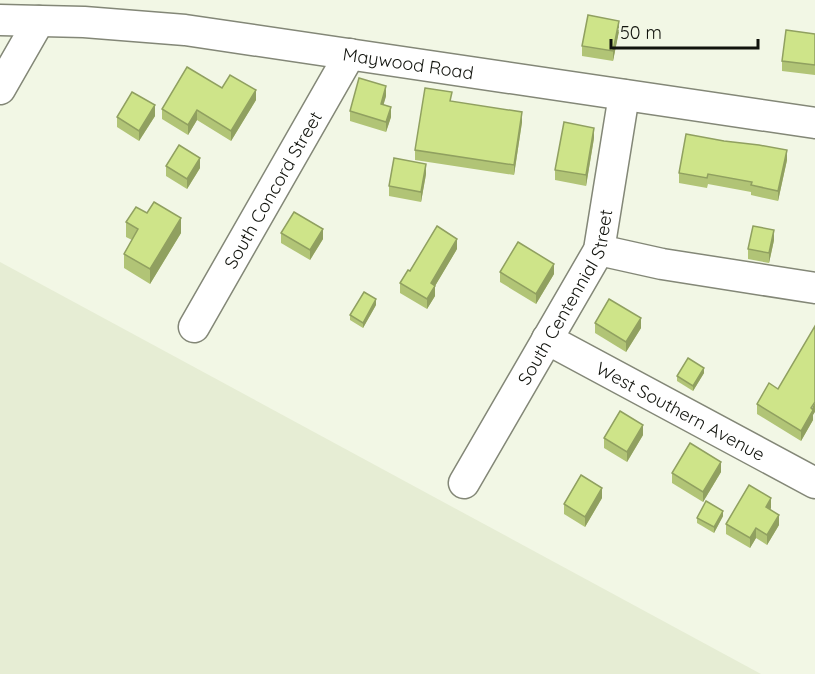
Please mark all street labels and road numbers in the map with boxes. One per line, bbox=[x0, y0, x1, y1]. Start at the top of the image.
street label: Maywood Road bbox=[341, 42, 475, 84]
street label: South Concord Street bbox=[218, 107, 326, 273]
street label: South Centennial Street bbox=[512, 208, 617, 389]
street label: West Southern Avenue bbox=[592, 356, 769, 466]

